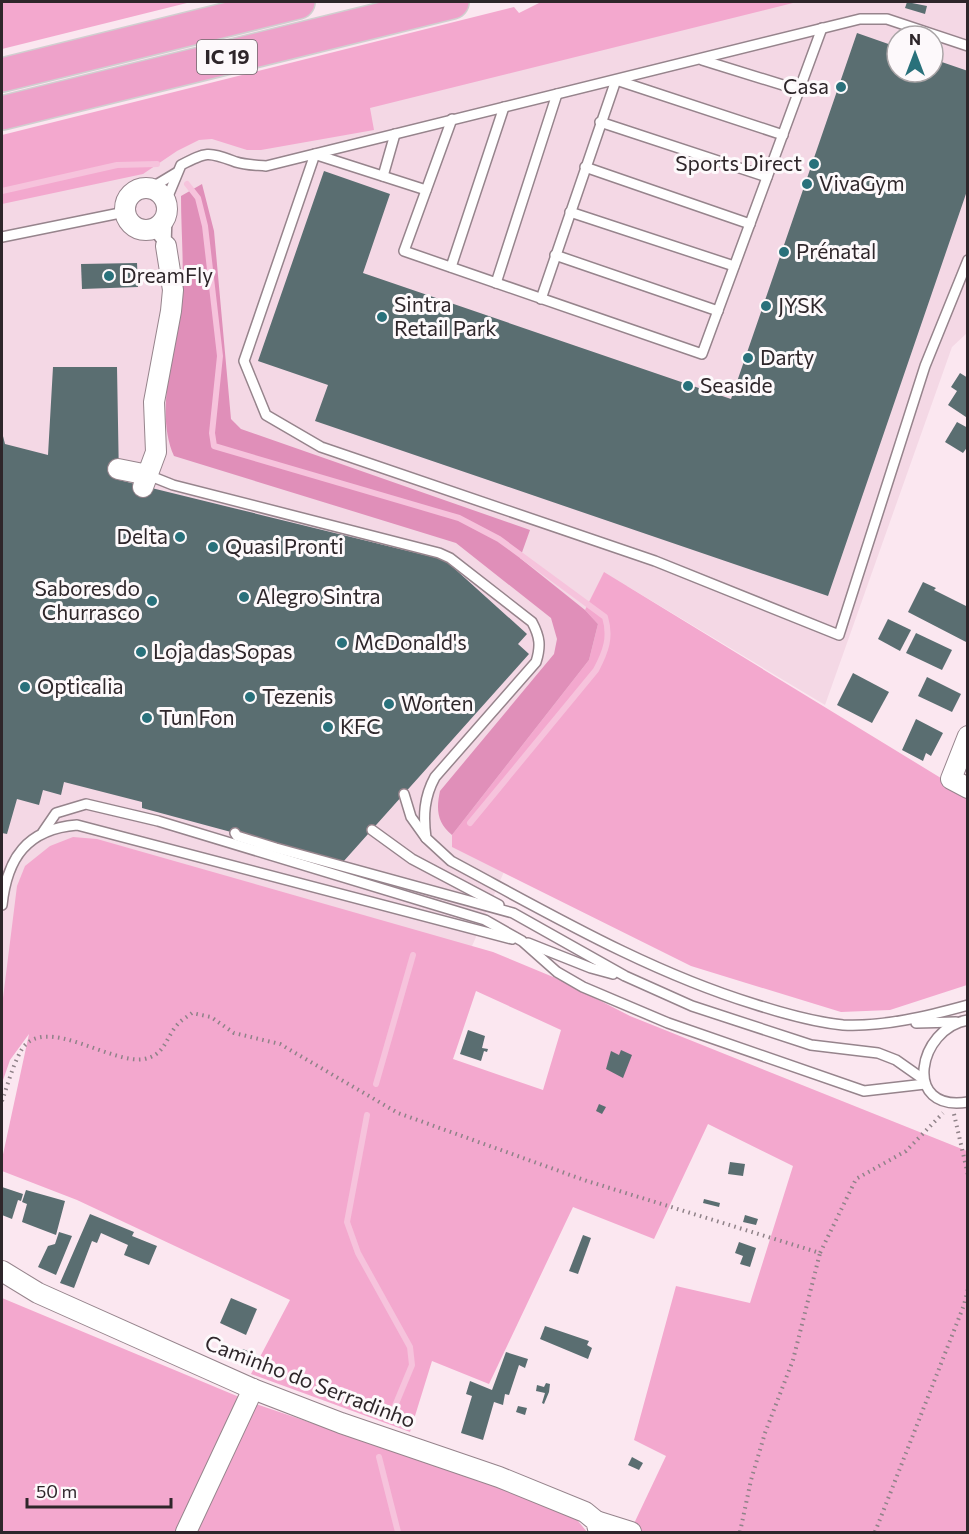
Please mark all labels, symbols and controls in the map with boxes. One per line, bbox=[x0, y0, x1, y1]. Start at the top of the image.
north arrow bbox=[885, 24, 945, 84]
text: N bbox=[909, 29, 921, 48]
road number: IC 19 bbox=[197, 40, 257, 74]
place label: Casa bbox=[783, 73, 829, 98]
marker: Casa bbox=[834, 80, 848, 94]
place label: Sports Direct bbox=[675, 150, 802, 175]
marker: Sports Direct bbox=[807, 157, 821, 171]
place label: VivaGym bbox=[819, 170, 904, 195]
marker: VivaGym bbox=[800, 177, 814, 191]
place label: Prénatal bbox=[796, 238, 876, 263]
marker: Prénatal bbox=[777, 245, 791, 259]
place label: DreamFly bbox=[121, 262, 213, 287]
marker: DreamFly bbox=[102, 269, 116, 283]
place label: Sintra Retail Park bbox=[394, 291, 497, 340]
place label: JYSK bbox=[778, 292, 824, 317]
marker: JYSK bbox=[759, 299, 773, 313]
marker: Sintra Retail Park bbox=[375, 310, 389, 324]
place label: Darty bbox=[760, 344, 814, 369]
marker: Darty bbox=[741, 351, 755, 365]
place label: Seaside bbox=[700, 372, 773, 397]
marker: Seaside bbox=[681, 379, 695, 393]
place label: Delta bbox=[117, 523, 168, 548]
marker: Delta bbox=[173, 530, 187, 544]
place label: Quasi Pronti bbox=[225, 533, 344, 558]
marker: Quasi Pronti bbox=[206, 540, 220, 554]
place label: Sabores do Churrasco bbox=[34, 575, 140, 624]
place label: Alegro Sintra bbox=[256, 583, 380, 608]
marker: Alegro Sintra bbox=[237, 590, 251, 604]
marker: Sabores do Churrasco bbox=[145, 594, 159, 608]
place label: McDonald's bbox=[354, 629, 467, 654]
marker: McDonald's bbox=[335, 636, 349, 650]
place label: Loja das Sopas bbox=[153, 638, 292, 663]
marker: Loja das Sopas bbox=[134, 645, 148, 659]
place label: Opticalia bbox=[37, 673, 124, 698]
marker: Opticalia bbox=[18, 680, 32, 694]
place label: Tezenis bbox=[262, 683, 333, 708]
marker: Tezenis bbox=[243, 690, 257, 704]
place label: Worten bbox=[401, 690, 473, 715]
marker: Worten bbox=[382, 697, 396, 711]
place label: Tun Fon bbox=[159, 704, 235, 729]
marker: Tun Fon bbox=[140, 711, 154, 725]
place label: KFC bbox=[340, 713, 381, 738]
marker: KFC bbox=[321, 720, 335, 734]
street label: Caminho do Serradinho bbox=[202, 1329, 419, 1432]
scale bar bbox=[27, 1471, 171, 1509]
text: 50 m bbox=[36, 1480, 77, 1502]

